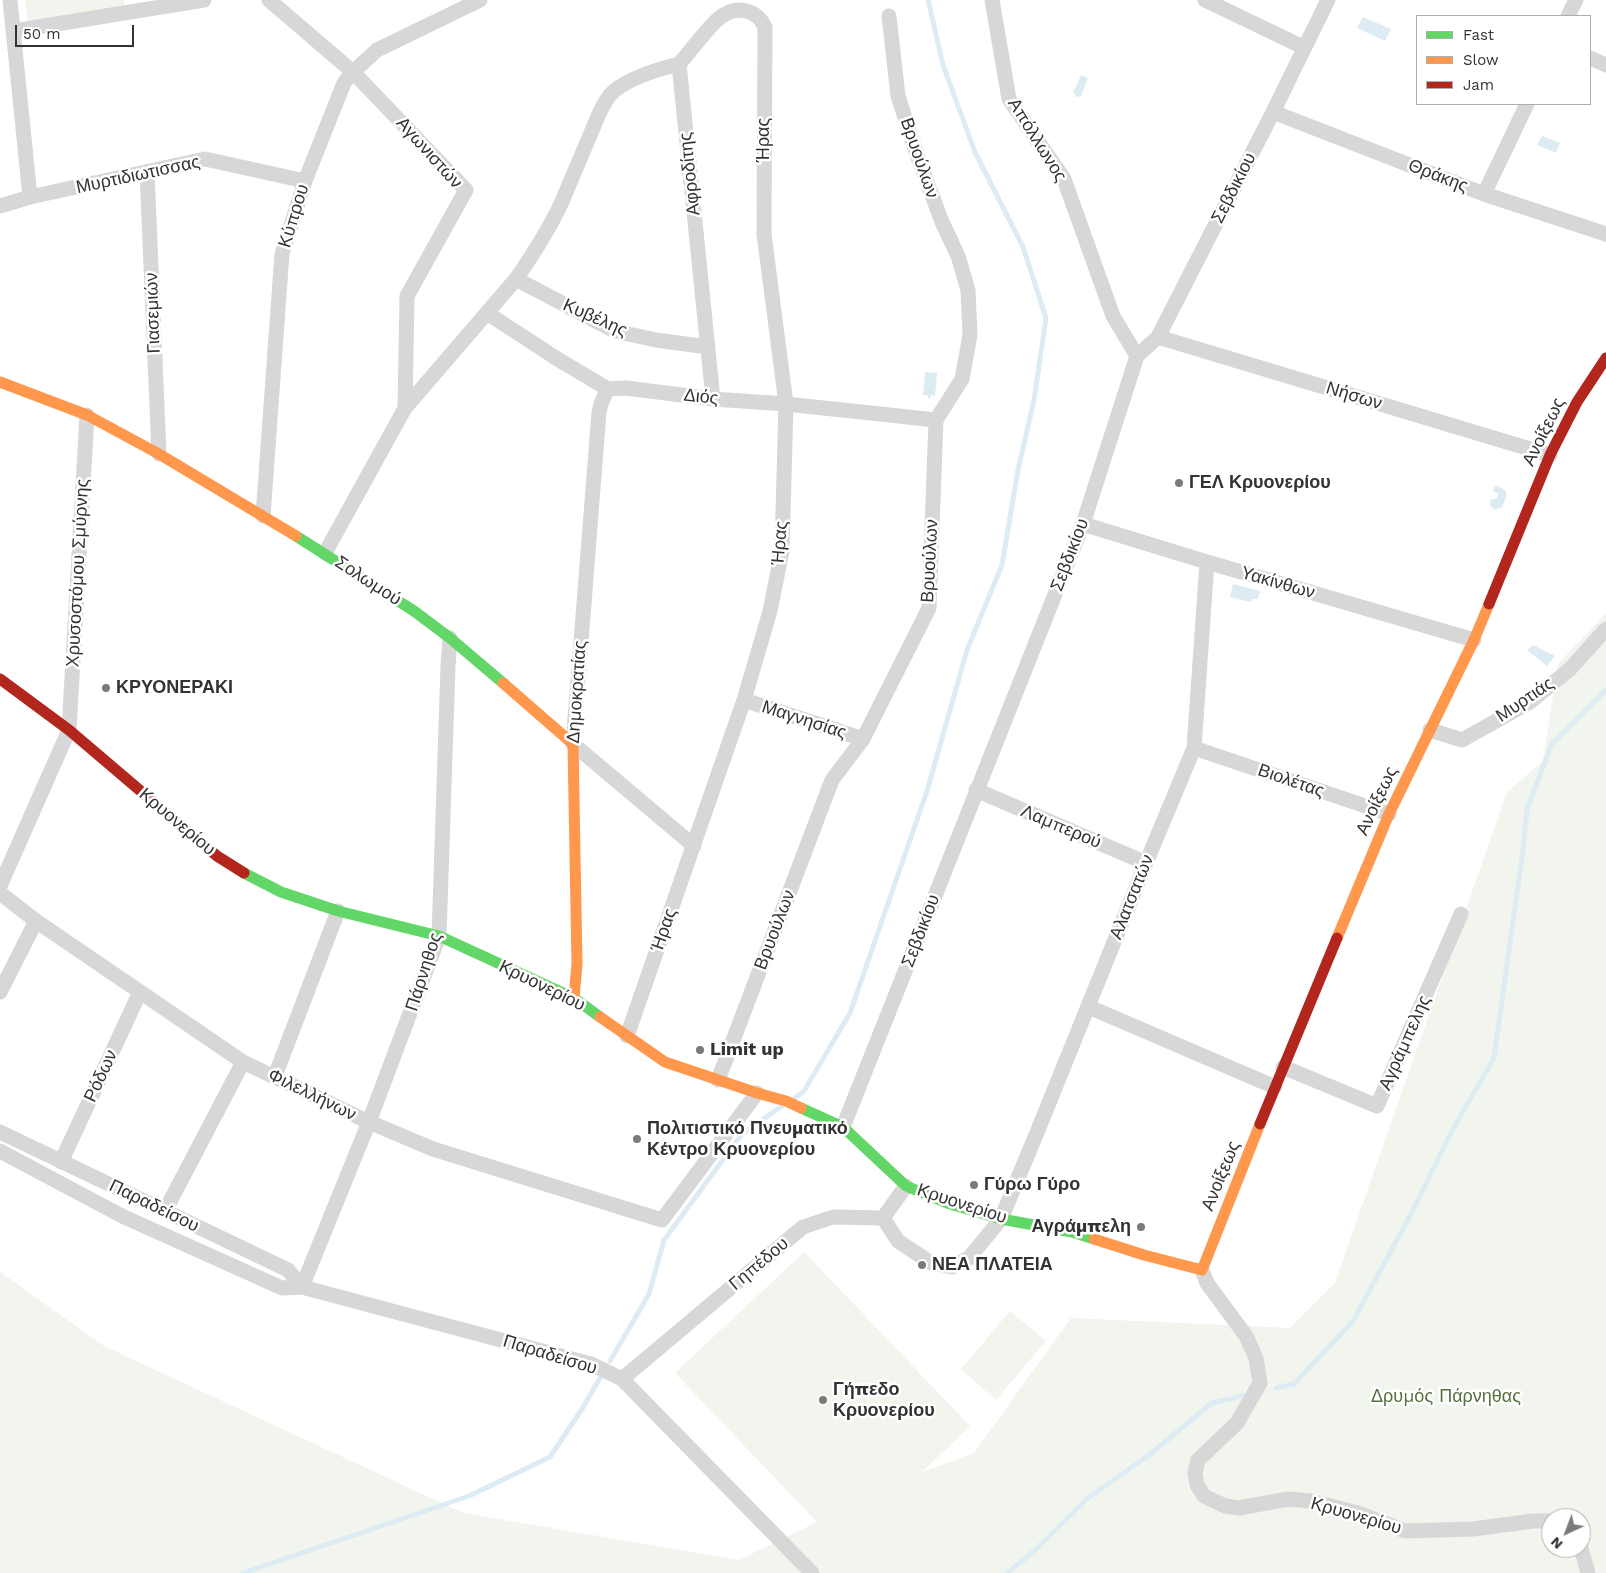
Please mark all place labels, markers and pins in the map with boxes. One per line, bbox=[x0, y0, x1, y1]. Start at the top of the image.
place label: ΓΕΛ Κρυονερίου bbox=[1189, 472, 1331, 494]
marker: ΓΕΛ Κρυονερίου bbox=[1173, 477, 1185, 489]
place label: ΚΡΥΟΝΕΡΑΚΙ bbox=[116, 677, 233, 699]
marker: ΚΡΥΟΝΕΡΑΚΙ bbox=[100, 682, 112, 694]
place label: Limit up bbox=[710, 1039, 784, 1061]
marker: Limit up bbox=[694, 1044, 706, 1056]
place label: Πολιτιστικό Πνευματικό Κέντρο Κρυονερίου bbox=[647, 1118, 848, 1160]
marker: Πολιτιστικό Πνευματικό Κέντρο Κρυονερίου bbox=[631, 1133, 643, 1145]
place label: Γύρω Γύρο bbox=[984, 1174, 1080, 1196]
marker: Γύρω Γύρο bbox=[968, 1179, 980, 1191]
place label: Αγράμπελη bbox=[1032, 1216, 1131, 1238]
marker: Αγράμπελη bbox=[1135, 1221, 1147, 1233]
place label: ΝΕΑ ΠΛΑΤΕΙΑ bbox=[932, 1254, 1053, 1276]
marker: ΝΕΑ ΠΛΑΤΕΙΑ bbox=[916, 1259, 928, 1271]
place label: Γήπεδο Κρυονερίου bbox=[833, 1379, 935, 1422]
marker: Γήπεδο Κρυονερίου bbox=[817, 1394, 829, 1406]

